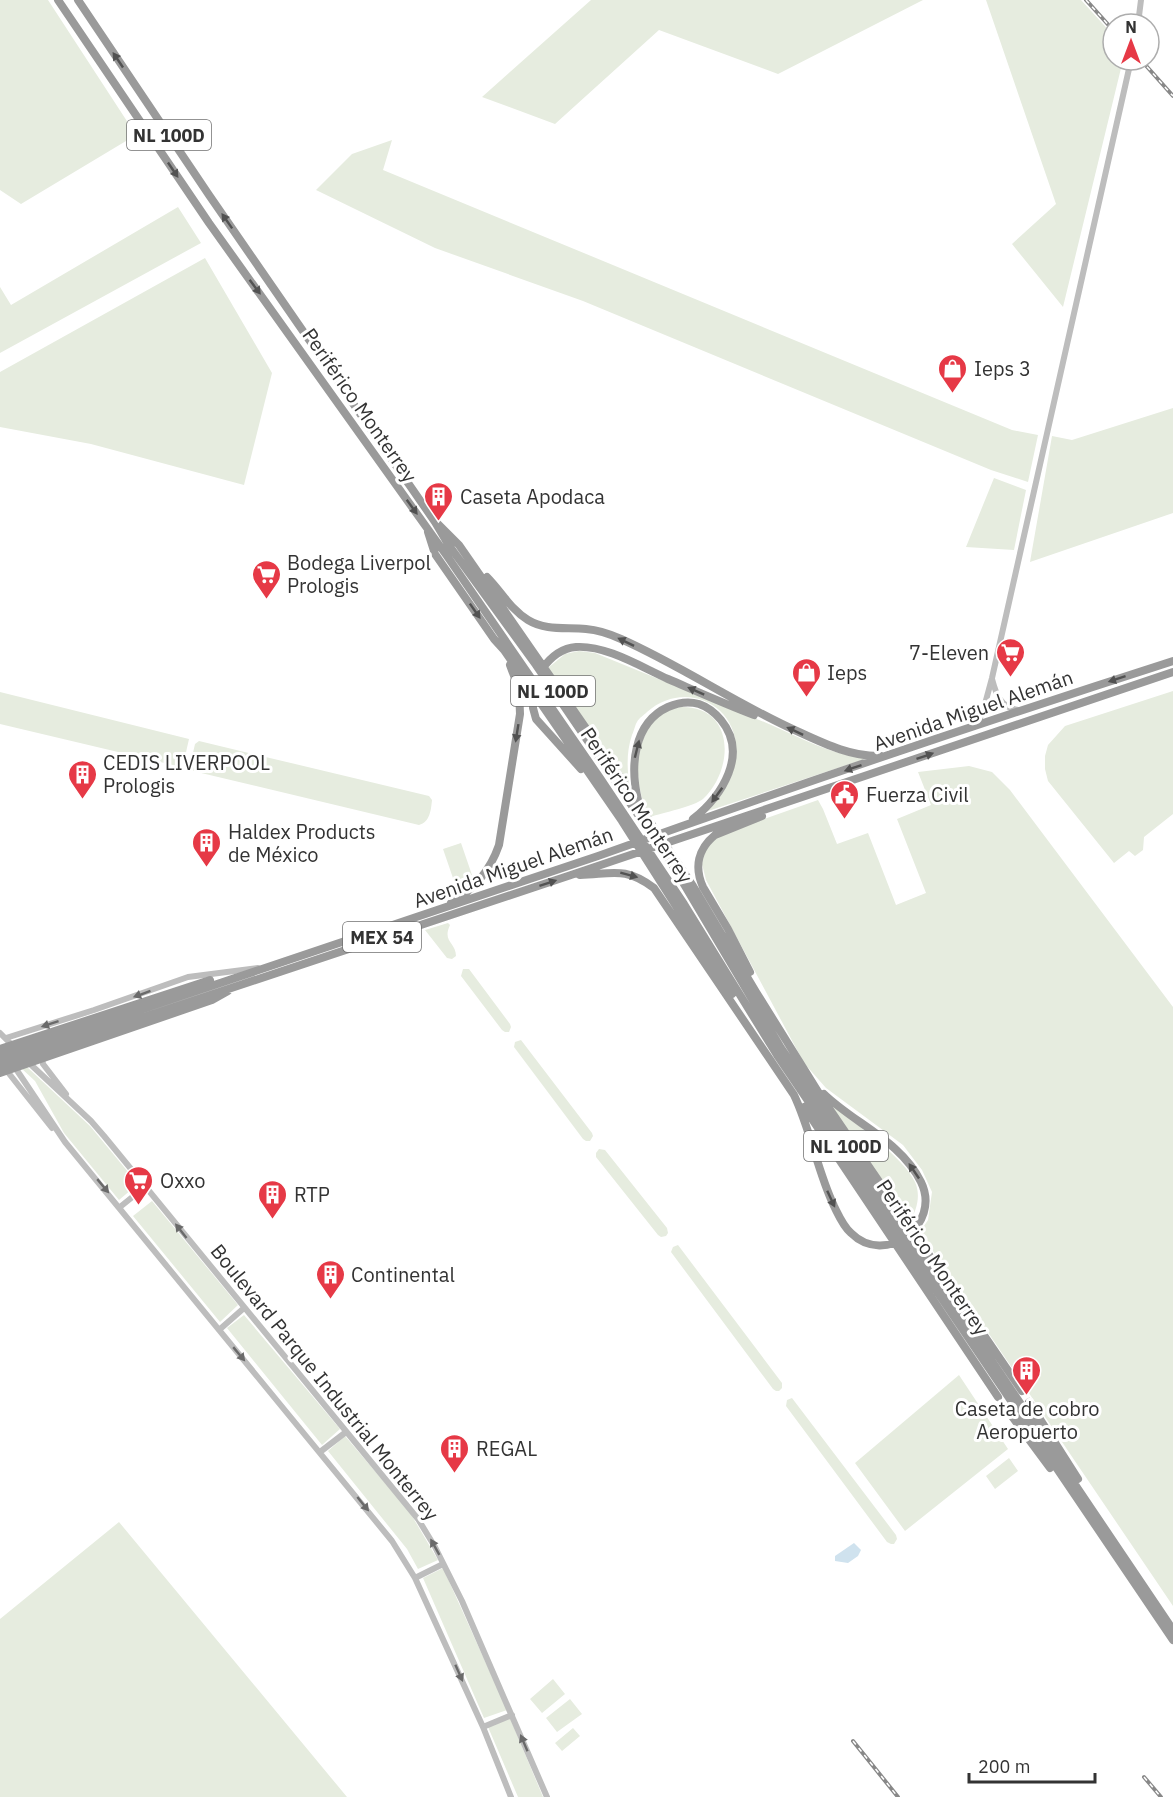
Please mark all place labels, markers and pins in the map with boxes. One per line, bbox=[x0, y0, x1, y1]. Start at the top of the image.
shop icon: Ieps 3 bbox=[937, 352, 969, 394]
place label: Ieps 3 bbox=[974, 355, 1031, 382]
building icon: Caseta Apodaca bbox=[423, 480, 455, 522]
place label: Caseta Apodaca bbox=[460, 483, 605, 510]
place label: Bodega Liverpol Prologis bbox=[287, 549, 431, 599]
supermarket icon: Bodega Liverpol Prologis bbox=[250, 558, 282, 600]
supermarket icon: 7-Eleven bbox=[994, 636, 1026, 678]
place label: 7-Eleven bbox=[909, 639, 989, 666]
shop icon: Ieps bbox=[790, 656, 822, 698]
place label: Ieps bbox=[827, 659, 867, 686]
place label: CEDIS LIVERPOOL Prologis bbox=[103, 749, 270, 799]
building icon: CEDIS LIVERPOOL Prologis bbox=[66, 758, 98, 800]
public building icon: Fuerza Civil bbox=[829, 778, 861, 820]
place label: Fuerza Civil bbox=[866, 781, 969, 808]
place label: Haldex Products de México bbox=[228, 818, 376, 868]
building icon: Haldex Products de México bbox=[191, 826, 223, 868]
supermarket icon: Oxxo bbox=[123, 1164, 155, 1206]
place label: Oxxo bbox=[160, 1167, 205, 1194]
building icon: RTP bbox=[257, 1178, 289, 1220]
place label: RTP bbox=[294, 1181, 330, 1208]
building icon: Continental bbox=[314, 1258, 346, 1300]
place label: Continental bbox=[351, 1261, 455, 1288]
building icon: Caseta de cobro Aeropuerto bbox=[1011, 1354, 1043, 1396]
place label: Caseta de cobro Aeropuerto bbox=[955, 1395, 1099, 1445]
building icon: REGAL bbox=[439, 1432, 471, 1474]
place label: REGAL bbox=[476, 1435, 537, 1462]

